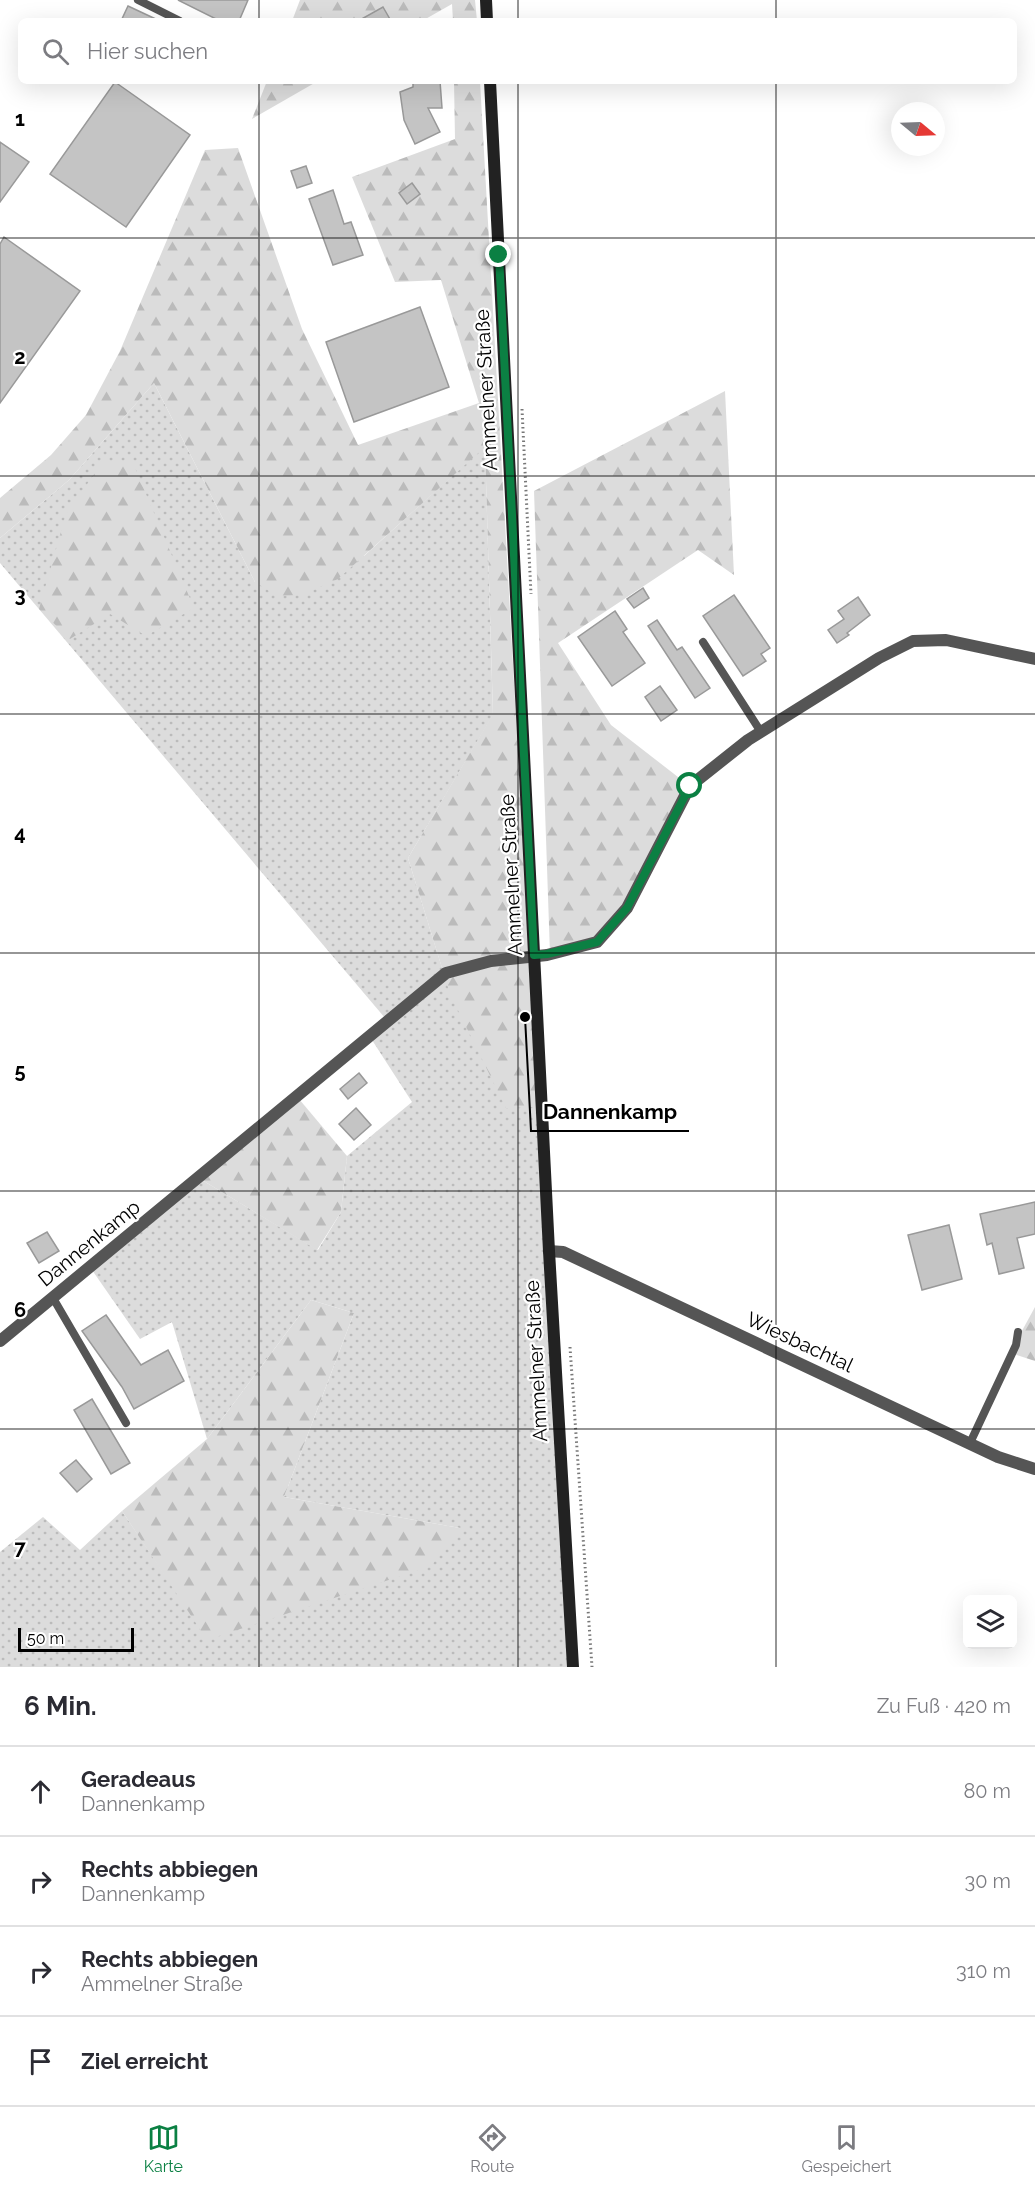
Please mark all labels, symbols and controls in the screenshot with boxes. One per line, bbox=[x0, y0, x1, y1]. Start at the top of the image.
search box bbox=[18, 18, 1017, 84]
icon: search bbox=[39, 35, 72, 68]
text: Hier suchen bbox=[87, 38, 208, 64]
north arrow bbox=[891, 102, 945, 156]
text: 1 bbox=[15, 107, 25, 131]
route end bbox=[485, 241, 511, 267]
street label: Ammelner Straße bbox=[470, 308, 502, 471]
text: 2 bbox=[14, 345, 26, 369]
text: 3 bbox=[14, 583, 26, 607]
route start bbox=[676, 772, 702, 798]
street label: Ammelner Straße bbox=[495, 793, 527, 956]
text: 4 bbox=[14, 821, 26, 845]
text: 5 bbox=[14, 1059, 26, 1083]
callout: Dannenkamp bbox=[531, 1092, 689, 1131]
text: Dannenkamp bbox=[543, 1099, 677, 1124]
street label: Dannenkamp bbox=[33, 1195, 145, 1291]
street label: Ammelner Straße bbox=[520, 1279, 552, 1442]
text: 6 bbox=[14, 1298, 26, 1322]
street label: Wiesbachtal bbox=[743, 1307, 858, 1378]
text: 7 bbox=[14, 1536, 26, 1560]
map controls bbox=[963, 1595, 1017, 1649]
button: layers bbox=[963, 1595, 1017, 1649]
scale bar bbox=[18, 1625, 134, 1652]
text: 50 m bbox=[27, 1629, 64, 1648]
text: 6 Min. bbox=[24, 1691, 97, 1721]
text: Zu Fuß · 420 m bbox=[877, 1694, 1011, 1718]
text: Geradeaus bbox=[81, 1766, 196, 1792]
icon: ahead bbox=[24, 1775, 57, 1808]
text: 80 m bbox=[963, 1779, 1011, 1803]
text: Dannenkamp bbox=[81, 1792, 205, 1816]
text: Rechts abbiegen bbox=[81, 1856, 258, 1882]
icon: right bbox=[24, 1865, 57, 1898]
text: 30 m bbox=[965, 1869, 1011, 1893]
text: Dannenkamp bbox=[81, 1882, 205, 1906]
text: Rechts abbiegen bbox=[81, 1946, 258, 1972]
icon: right bbox=[24, 1955, 57, 1988]
text: 310 m bbox=[956, 1959, 1011, 1983]
text: Ammelner Straße bbox=[81, 1972, 243, 1996]
icon: arrive bbox=[24, 2045, 57, 2078]
text: Ziel erreicht bbox=[81, 2048, 208, 2074]
tab: Karte bbox=[144, 2121, 183, 2176]
tab: Route bbox=[470, 2121, 514, 2176]
tab: Gespeichert bbox=[801, 2121, 891, 2176]

